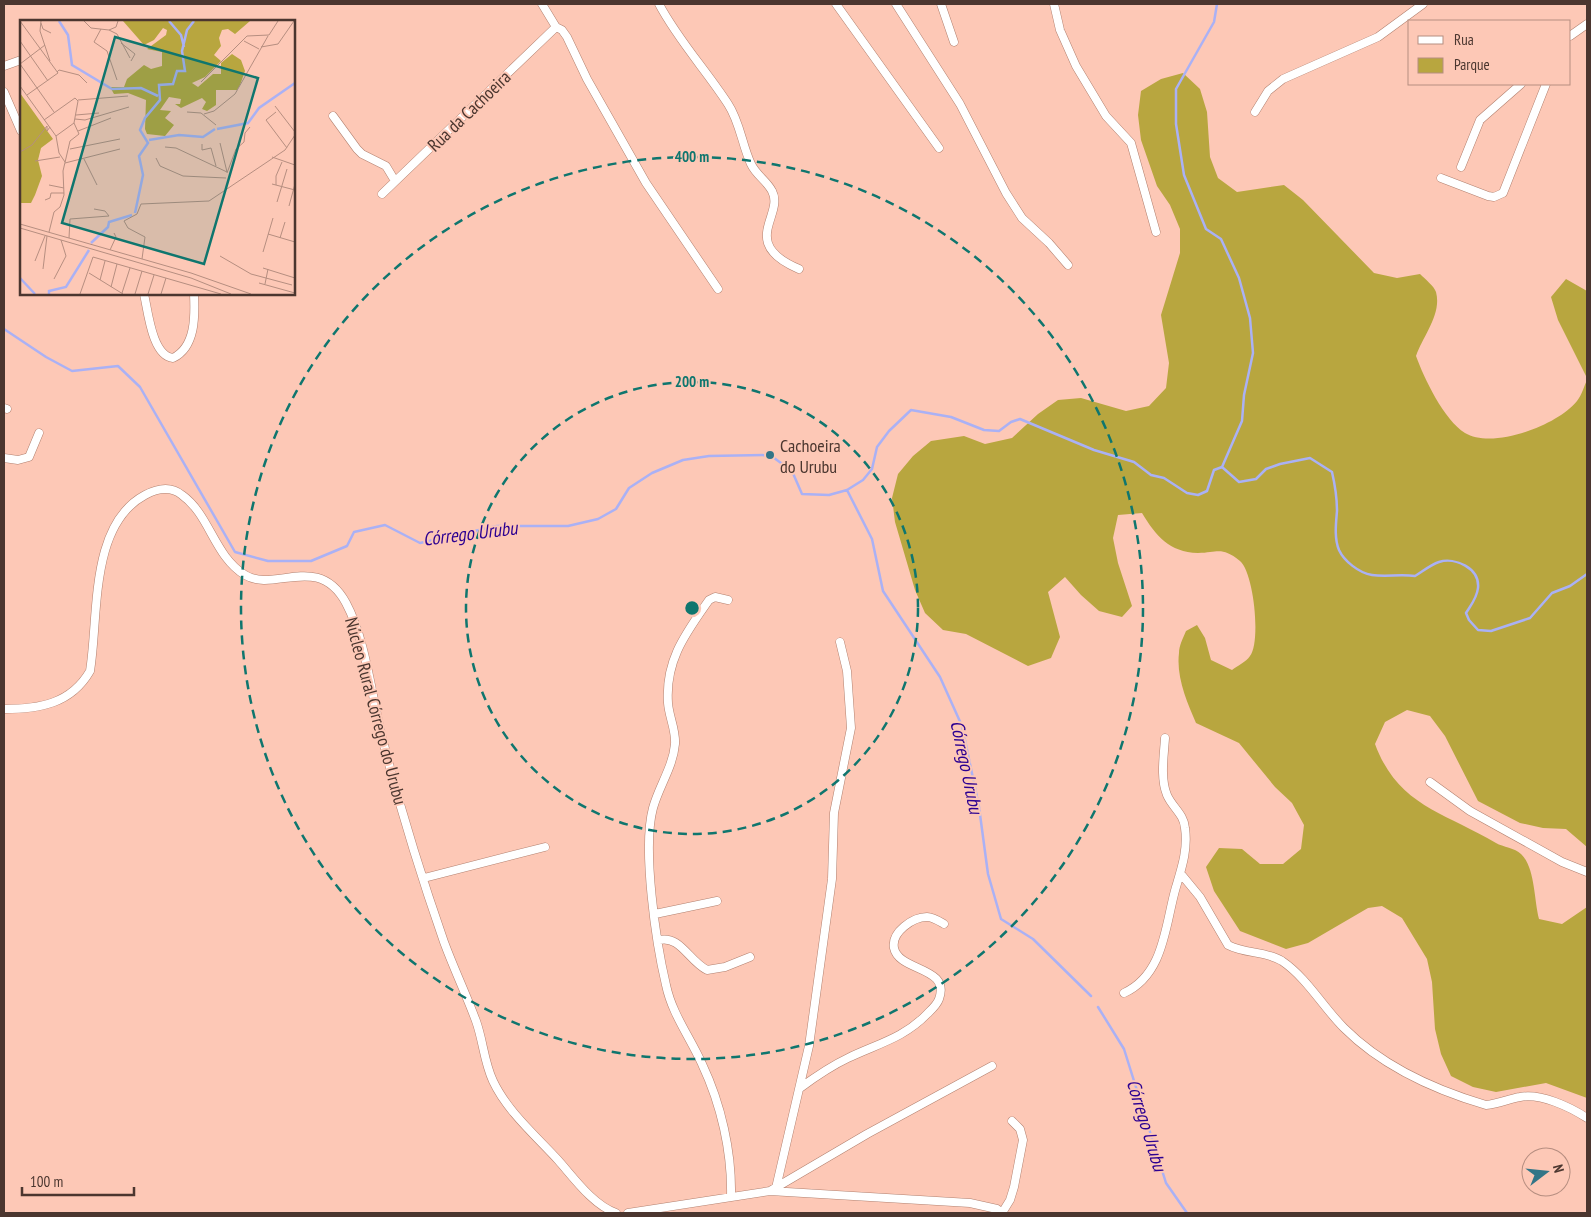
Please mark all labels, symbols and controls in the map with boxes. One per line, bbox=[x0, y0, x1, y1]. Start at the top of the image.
inset map bbox=[20, 20, 295, 295]
legend bbox=[1408, 20, 1571, 85]
text: Rua bbox=[1454, 30, 1474, 49]
text: Parque bbox=[1454, 55, 1490, 74]
street label: Rua da Cachoeira bbox=[422, 66, 516, 156]
text: 400 m bbox=[675, 147, 709, 166]
text: 200 m bbox=[675, 372, 709, 391]
place label: Cachoeira do Urubu bbox=[780, 434, 841, 478]
marker: Cachoeira do Urubu bbox=[764, 449, 776, 461]
water label: Córrego Urubu bbox=[422, 515, 520, 551]
centre of rings bbox=[683, 599, 701, 617]
street label: Núcleo Rural Córrego do Urubu bbox=[340, 615, 412, 807]
water label: Córrego Urubu bbox=[945, 718, 989, 818]
water label: Córrego Urubu bbox=[1122, 1076, 1173, 1175]
north arrow bbox=[1521, 1147, 1571, 1197]
text: N bbox=[1549, 1162, 1568, 1175]
scale bar bbox=[22, 1164, 135, 1196]
text: 100 m bbox=[30, 1172, 63, 1191]

